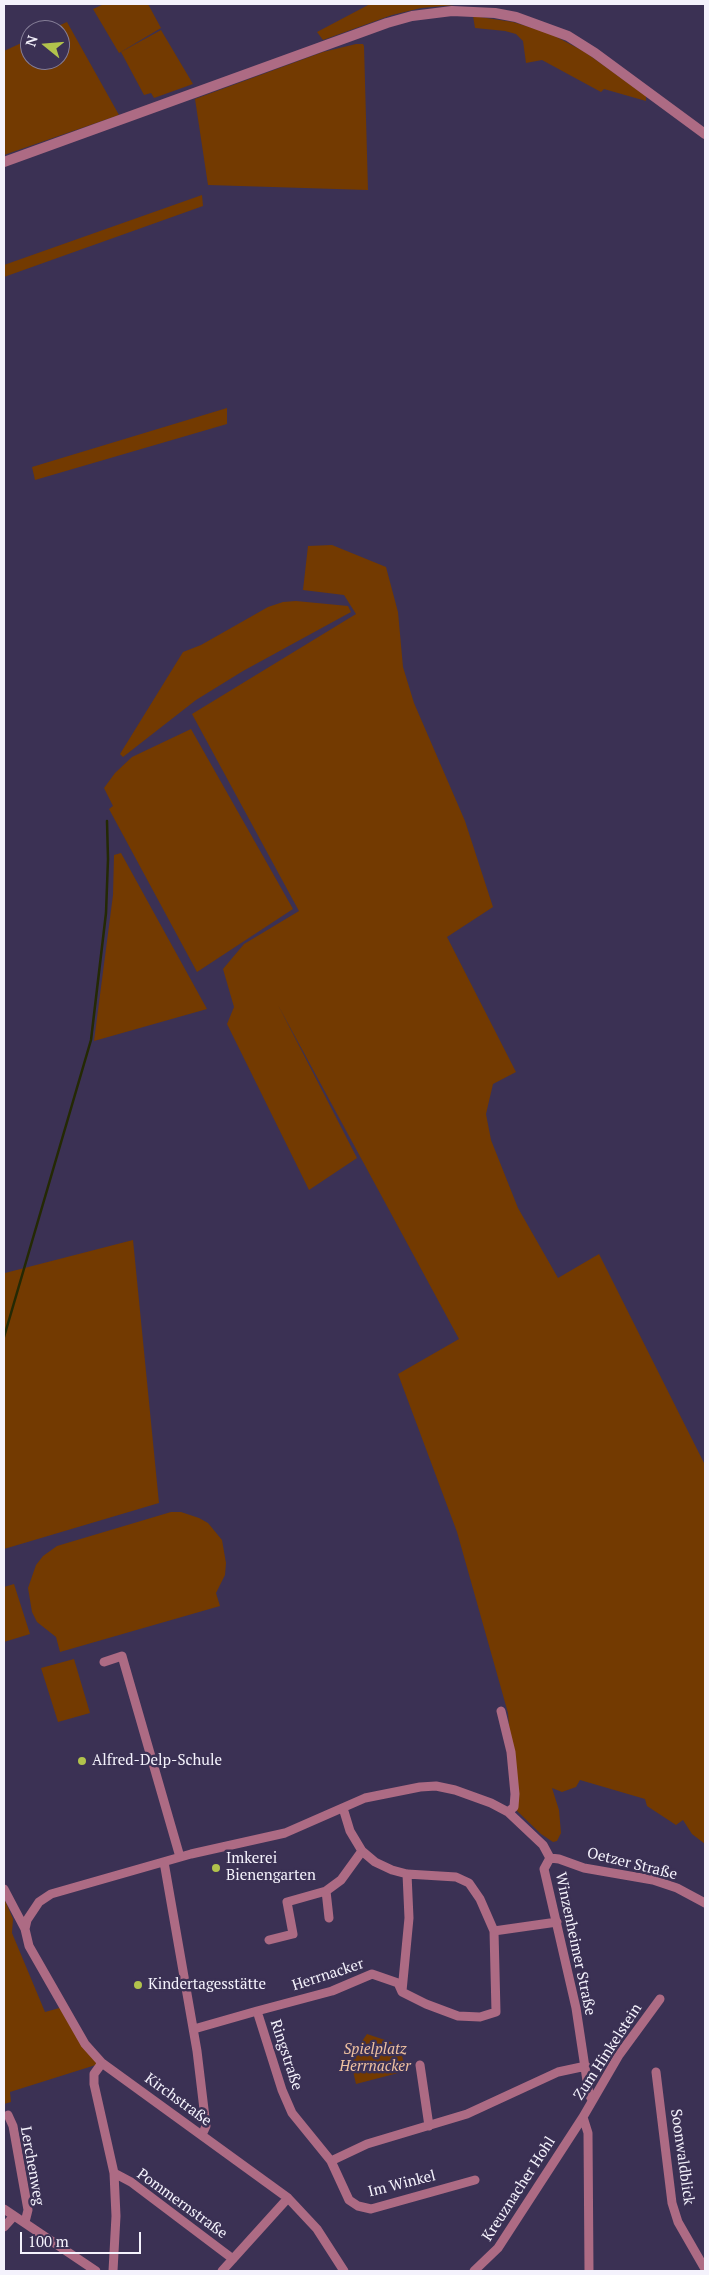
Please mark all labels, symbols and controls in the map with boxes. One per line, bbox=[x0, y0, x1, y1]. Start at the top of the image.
north arrow bbox=[20, 20, 70, 70]
text: N bbox=[20, 33, 42, 49]
place label: Alfred-Delp-Schule bbox=[92, 1752, 222, 1770]
marker: Alfred-Delp-Schule bbox=[76, 1755, 88, 1767]
street label: Oetzer Straße bbox=[585, 1844, 679, 1884]
place label: Imkerei Bienengarten bbox=[226, 1850, 316, 1885]
marker: Imkerei Bienengarten bbox=[210, 1862, 222, 1874]
street label: Winzenheimer Straße bbox=[551, 1871, 599, 2017]
street label: Herrnacker bbox=[290, 1955, 366, 1995]
place label: Kindertagesstätte bbox=[148, 1976, 266, 1994]
marker: Kindertagesstätte bbox=[132, 1979, 144, 1991]
street label: Zum Hinkelstein bbox=[570, 2000, 646, 2104]
street label: Ringstraße bbox=[266, 2017, 306, 2093]
park label: Spielplatz Herrnacker bbox=[339, 2041, 411, 2076]
street label: Kirchstraße bbox=[141, 2070, 215, 2130]
street label: Soonwaldblick bbox=[666, 2108, 698, 2206]
street label: Lerchenweg bbox=[16, 2125, 48, 2207]
street label: Kreuznacher Hohl bbox=[479, 2133, 559, 2245]
street label: Pommernstraße bbox=[133, 2165, 231, 2243]
street label: Im Winkel bbox=[366, 2167, 438, 2201]
scale bar bbox=[22, 2222, 144, 2254]
text: 100 m bbox=[28, 2231, 69, 2251]

